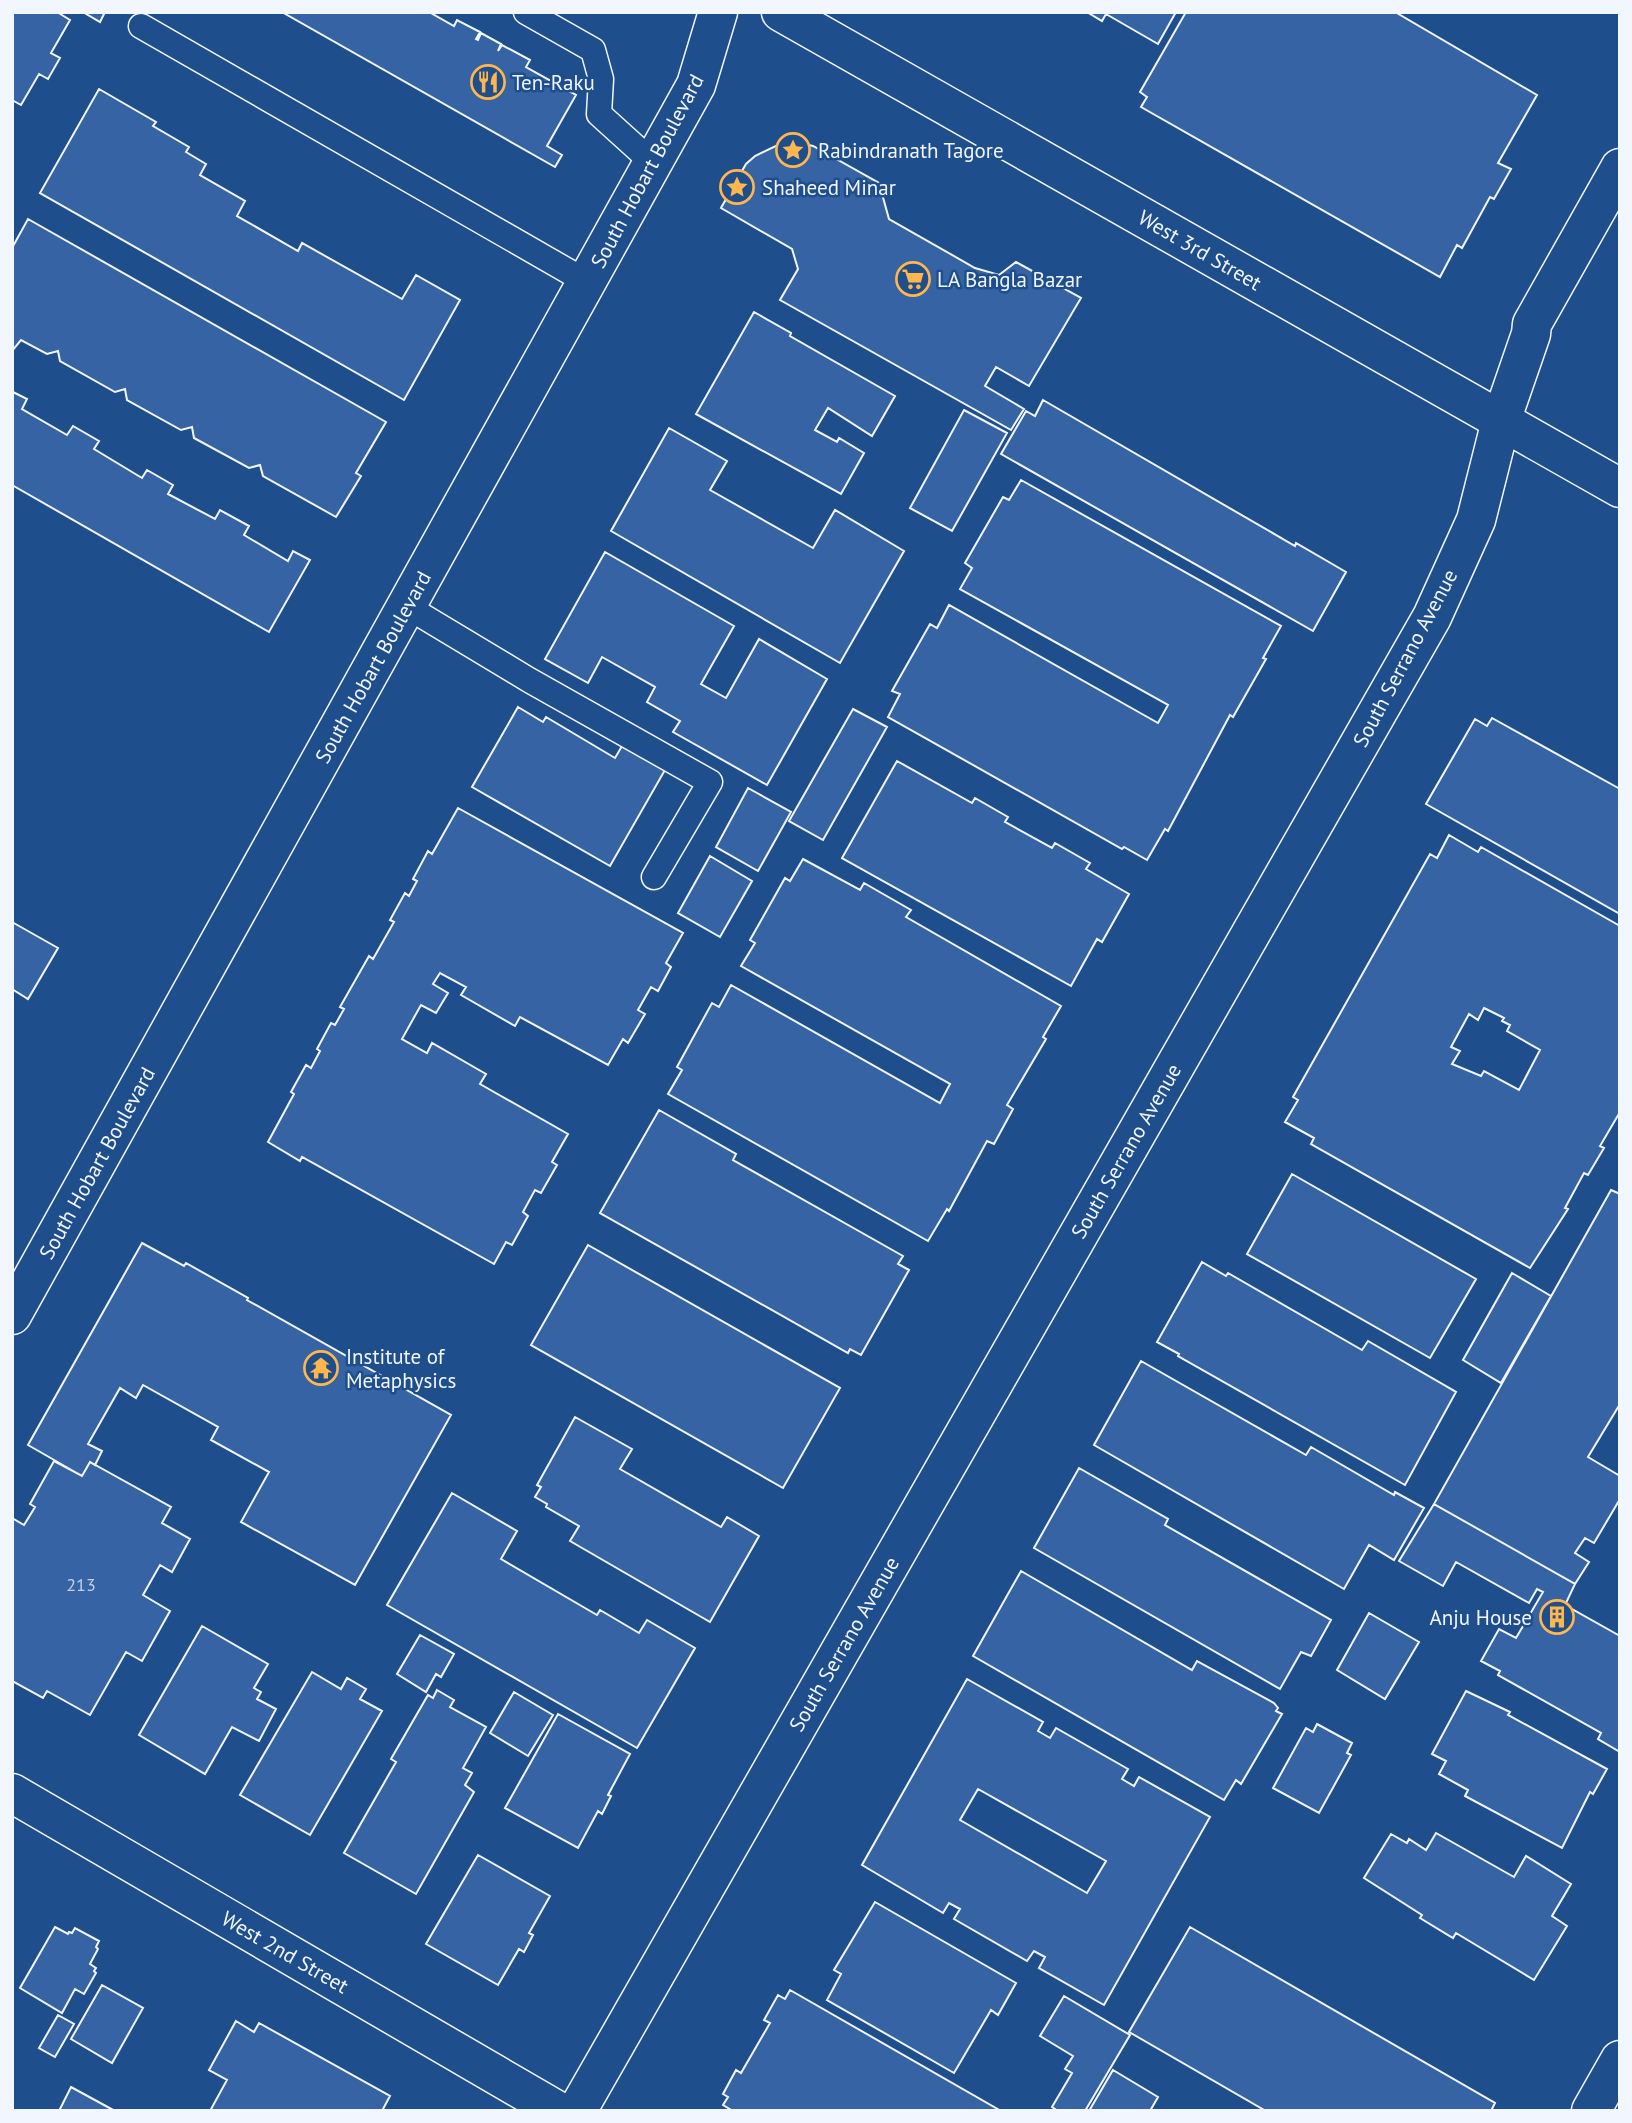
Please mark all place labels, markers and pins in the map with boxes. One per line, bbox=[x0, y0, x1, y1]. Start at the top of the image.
restaurant icon: Ten-Raku bbox=[469, 63, 507, 101]
place label: Ten-Raku bbox=[512, 69, 595, 96]
place icon: Rabindranath Tagore bbox=[774, 131, 812, 169]
place label: Rabindranath Tagore bbox=[818, 137, 1004, 164]
place icon: Shaheed Minar bbox=[718, 168, 756, 206]
place label: Shaheed Minar bbox=[762, 174, 896, 201]
supermarket icon: LA Bangla Bazar bbox=[894, 260, 932, 298]
place label: LA Bangla Bazar bbox=[937, 266, 1082, 293]
place label: Institute of Metaphysics bbox=[346, 1343, 456, 1394]
temple icon: Institute of Metaphysics bbox=[302, 1349, 340, 1387]
building icon: Anju House bbox=[1538, 1598, 1576, 1636]
place label: Anju House bbox=[1429, 1604, 1532, 1631]

